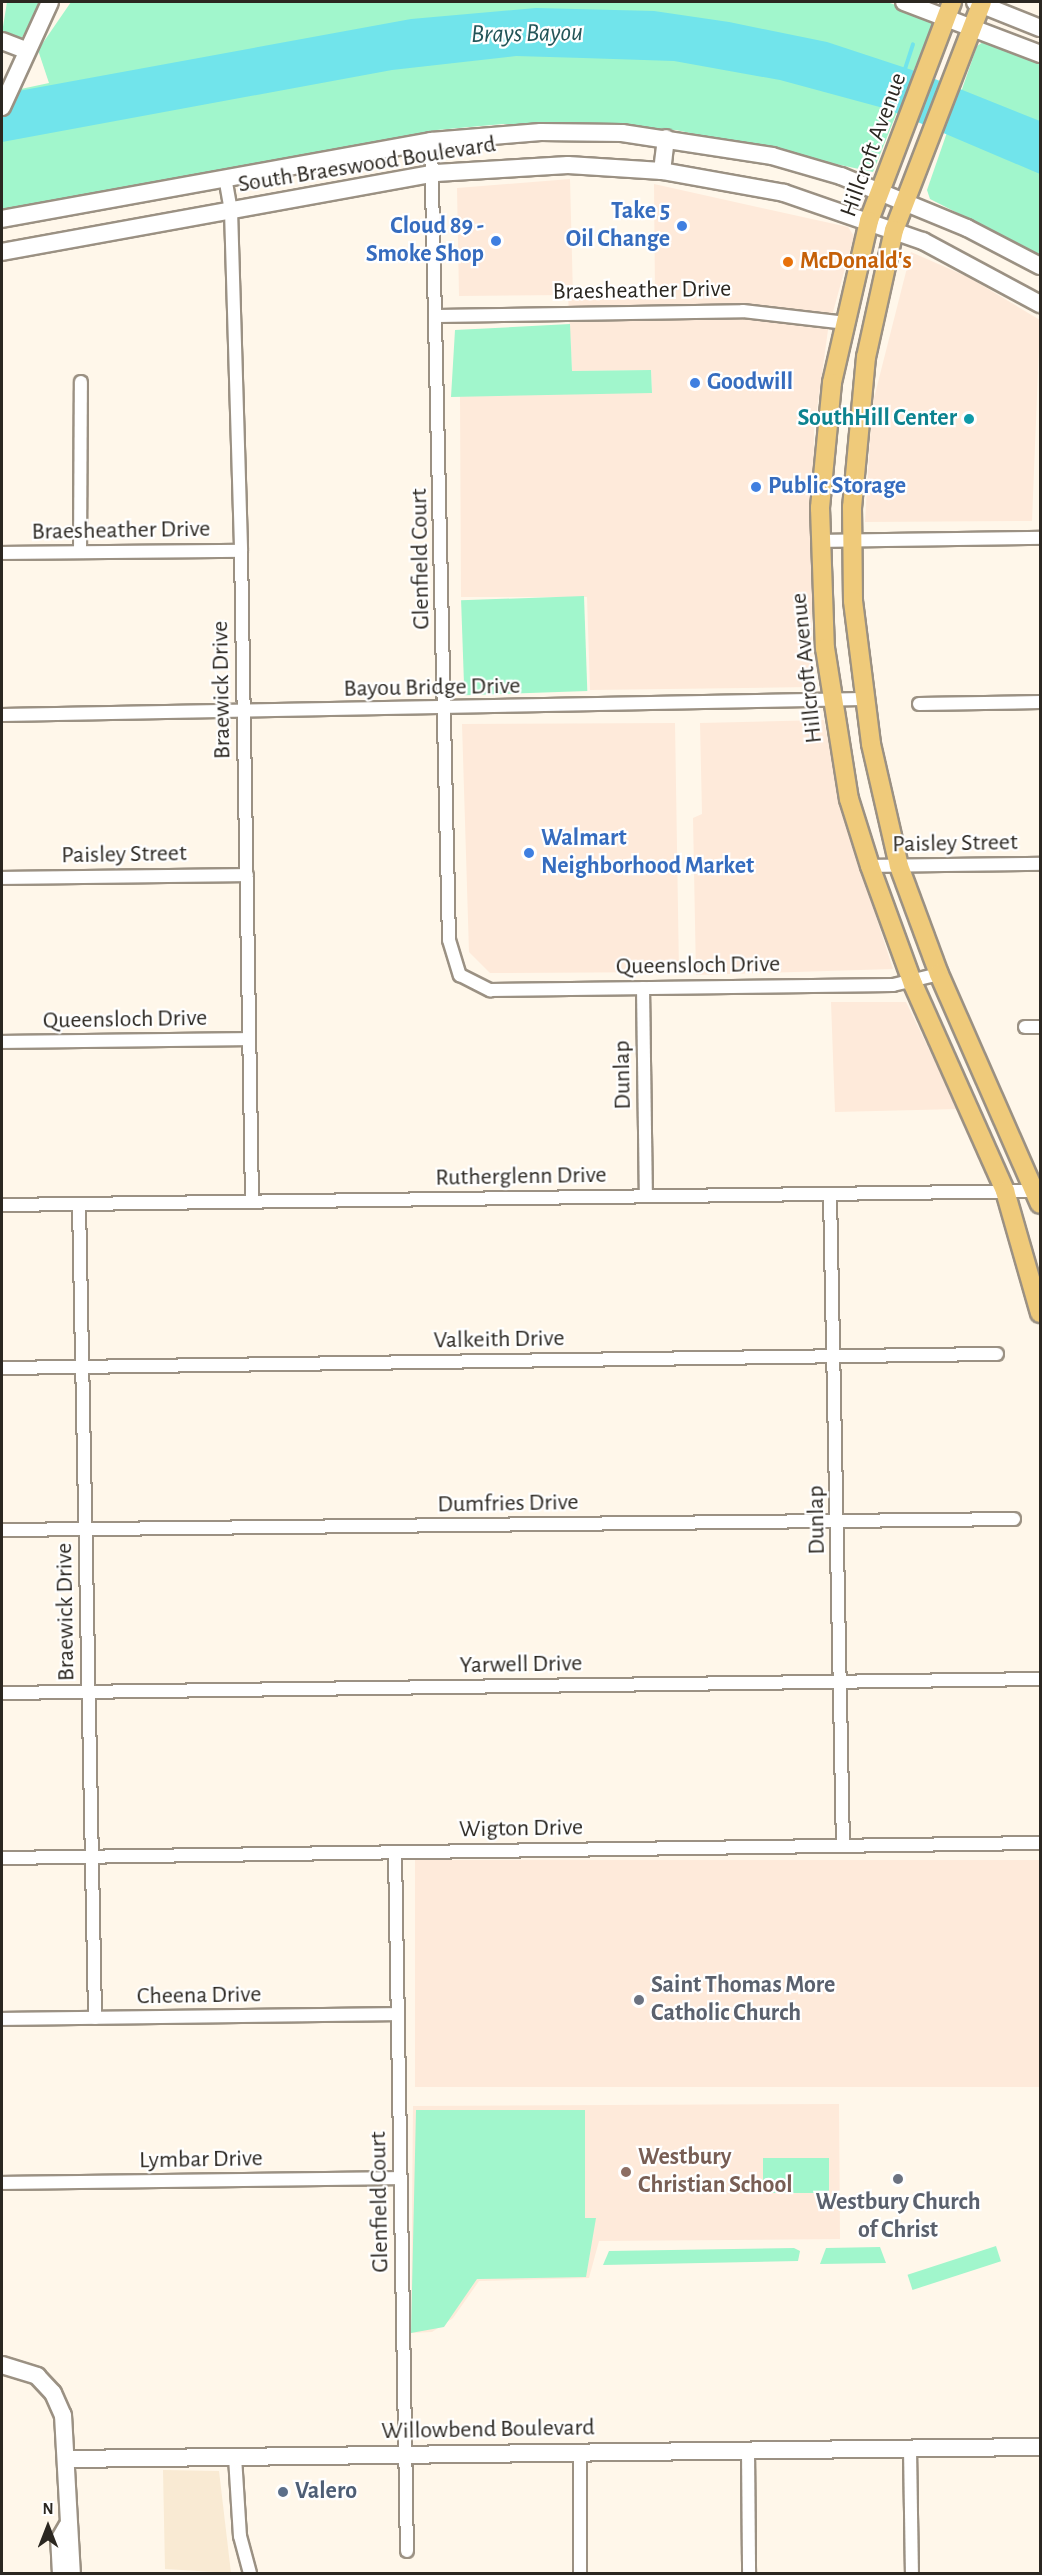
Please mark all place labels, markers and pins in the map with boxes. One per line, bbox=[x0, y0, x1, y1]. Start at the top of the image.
place label: Take 5 Oil Change bbox=[566, 198, 670, 254]
place label: Cloud 89 - Smoke Shop bbox=[366, 213, 484, 269]
marker: Take 5 Oil Change bbox=[675, 219, 689, 233]
marker: Cloud 89 - Smoke Shop bbox=[489, 234, 503, 248]
place label: McDonald's bbox=[800, 248, 912, 276]
marker: McDonald's bbox=[781, 255, 795, 269]
place label: Goodwill bbox=[707, 369, 793, 397]
marker: Goodwill bbox=[688, 376, 702, 390]
place label: SouthHill Center bbox=[798, 405, 957, 433]
marker: SouthHill Center bbox=[962, 412, 976, 426]
place label: Public Storage bbox=[768, 473, 906, 501]
marker: Public Storage bbox=[749, 480, 763, 494]
place label: Walmart Neighborhood Market bbox=[541, 825, 754, 881]
marker: Walmart Neighborhood Market bbox=[522, 846, 536, 860]
place label: Saint Thomas More Catholic Church bbox=[651, 1972, 835, 2028]
marker: Saint Thomas More Catholic Church bbox=[632, 1993, 646, 2007]
place label: Westbury Christian School bbox=[638, 2144, 793, 2200]
marker: Westbury Christian School bbox=[619, 2165, 633, 2179]
marker: Westbury Church of Christ bbox=[891, 2172, 905, 2186]
place label: Westbury Church of Christ bbox=[816, 2189, 980, 2245]
place label: Valero bbox=[295, 2478, 357, 2506]
marker: Valero bbox=[276, 2485, 290, 2499]

